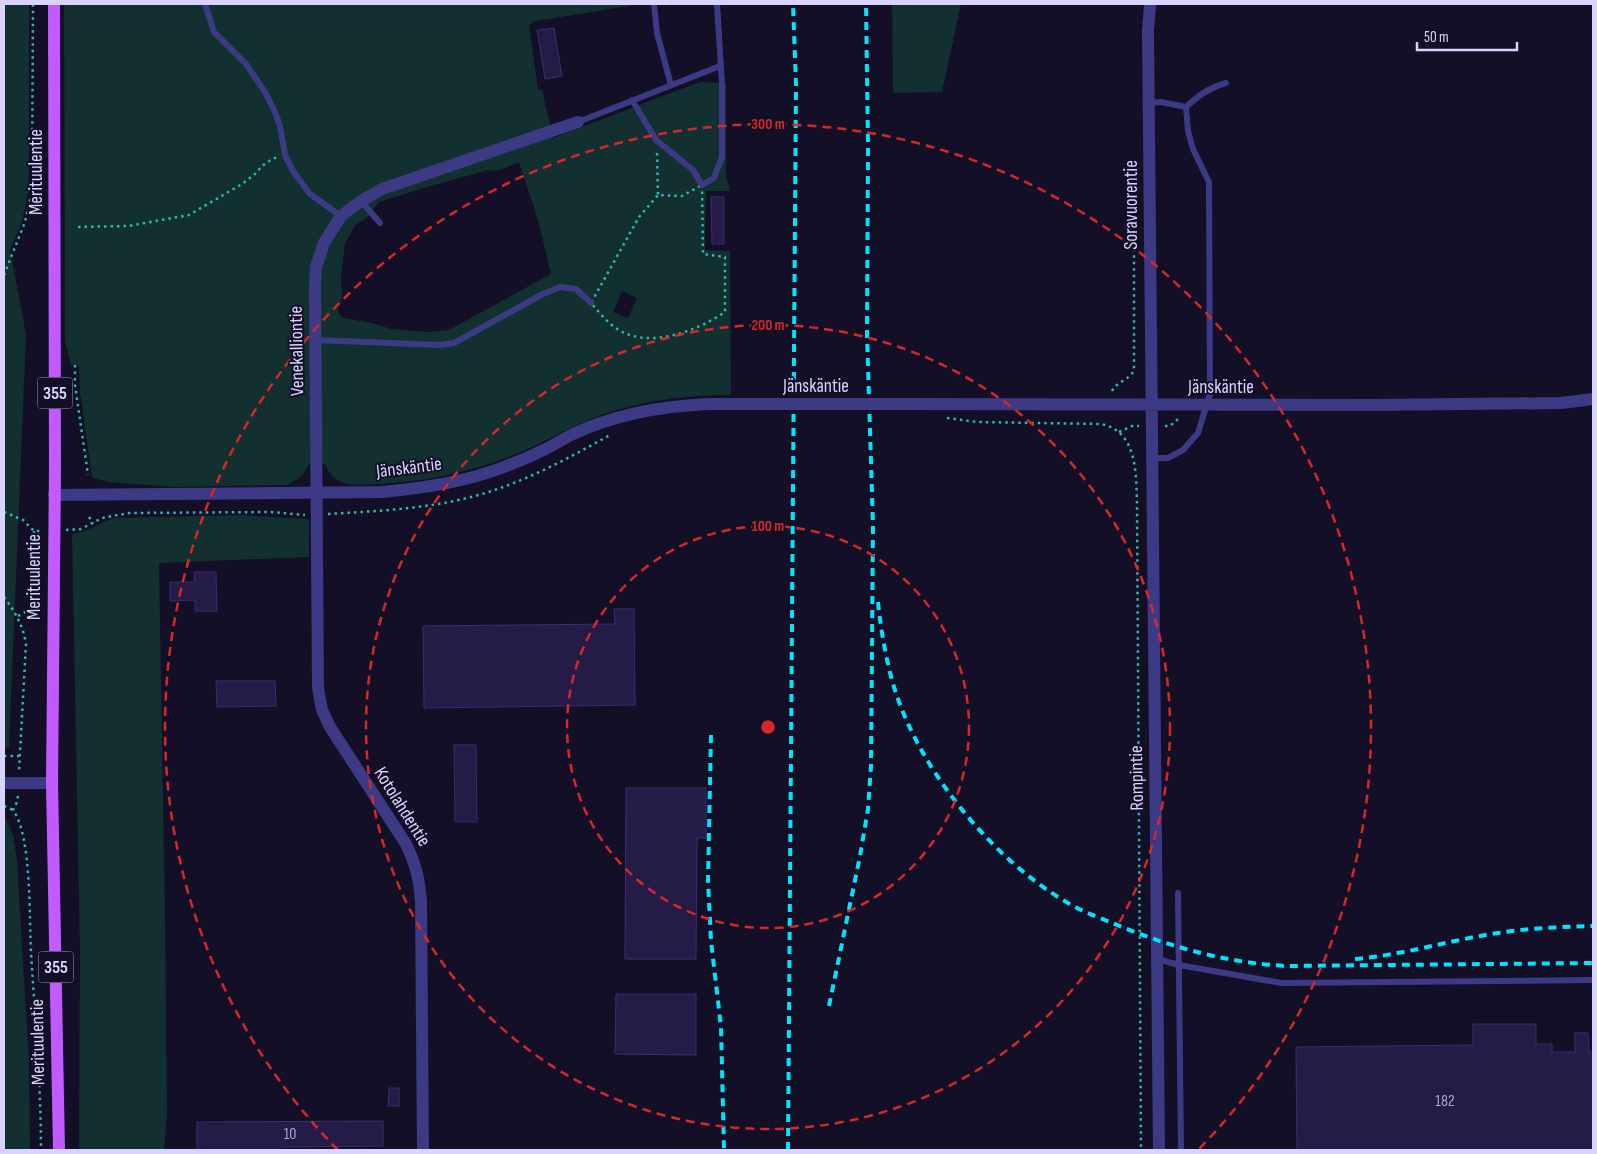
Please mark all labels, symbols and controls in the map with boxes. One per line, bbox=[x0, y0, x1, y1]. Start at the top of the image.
scale bar bbox=[1417, 20, 1517, 52]
text: 50 m bbox=[1424, 28, 1449, 47]
text: 300 m bbox=[751, 115, 785, 134]
street label: Merituulentie bbox=[25, 129, 48, 215]
street label: Soravuorentie bbox=[1120, 160, 1143, 250]
street label: Venekalliontie bbox=[285, 306, 309, 396]
text: 200 m bbox=[751, 316, 785, 335]
street label: Jänskäntie bbox=[782, 375, 849, 398]
street label: Jänskäntie bbox=[1187, 376, 1254, 399]
road number: 355 bbox=[38, 378, 72, 408]
street label: Jänskäntie bbox=[374, 453, 443, 484]
text: 100 m bbox=[752, 517, 784, 536]
street label: Merituulentie bbox=[23, 534, 46, 620]
centre of rings bbox=[759, 718, 777, 736]
street label: Rompintie bbox=[1125, 745, 1149, 811]
street label: Kotolahdentie bbox=[369, 763, 435, 851]
road number: 355 bbox=[38, 952, 74, 982]
street label: Merituulentie bbox=[26, 999, 50, 1085]
house number: 182 bbox=[1435, 1092, 1455, 1111]
house number: 10 bbox=[284, 1125, 296, 1144]

